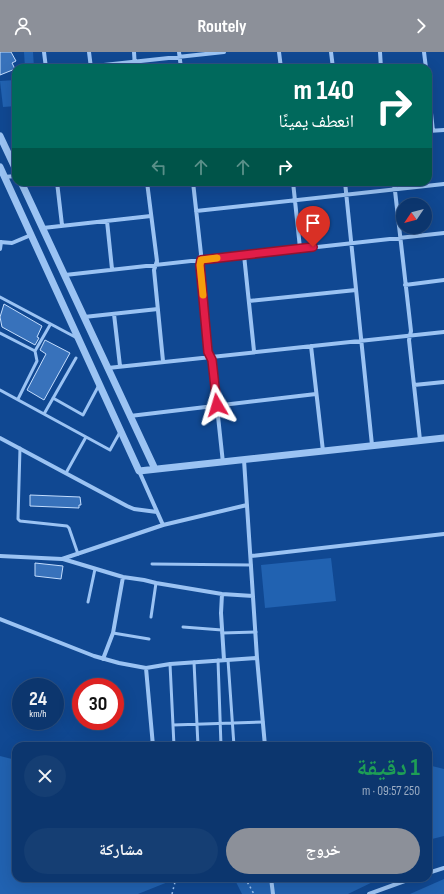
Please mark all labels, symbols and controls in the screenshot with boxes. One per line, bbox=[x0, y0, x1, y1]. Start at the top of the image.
icon: person bbox=[12, 15, 34, 37]
icon: forward bbox=[410, 15, 432, 37]
text: Routely bbox=[197, 16, 247, 37]
text: 140 m bbox=[293, 74, 354, 107]
icon: right bbox=[368, 80, 420, 132]
text: انعطف يمينًا bbox=[279, 111, 354, 132]
icon: left bbox=[148, 156, 170, 178]
icon: ahead bbox=[190, 156, 212, 178]
icon: ahead bbox=[232, 156, 254, 178]
icon: right bbox=[274, 156, 296, 178]
north arrow bbox=[396, 198, 432, 234]
map controls bbox=[396, 198, 432, 234]
pin bbox=[296, 206, 330, 247]
icon: arrive bbox=[302, 212, 324, 234]
position arrow bbox=[196, 384, 238, 426]
speed limit sign: 30 bbox=[72, 678, 124, 730]
text: 24 bbox=[29, 687, 47, 711]
text: km/h bbox=[29, 708, 47, 720]
text: 1 دقيقة bbox=[356, 753, 420, 782]
button: close bbox=[24, 755, 66, 797]
text: 250 m · 09:57 bbox=[362, 783, 420, 799]
button: مشاركة bbox=[24, 828, 218, 874]
button: خروج bbox=[226, 828, 420, 874]

